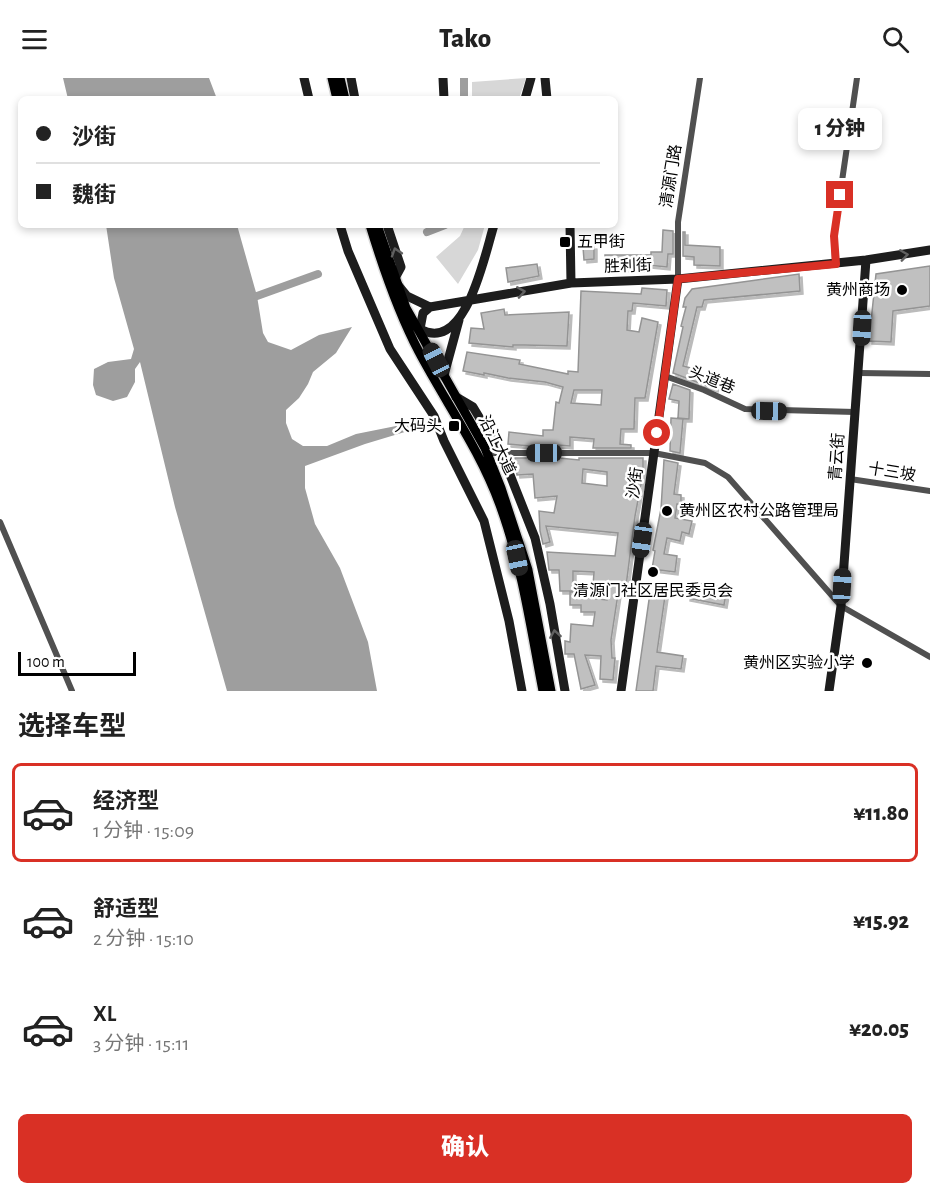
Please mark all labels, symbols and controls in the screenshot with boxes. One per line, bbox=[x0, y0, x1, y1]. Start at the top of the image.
icon: menu bbox=[18, 23, 51, 56]
icon: search bbox=[879, 23, 912, 56]
text: Tako bbox=[439, 25, 491, 52]
callout: 1 分钟 bbox=[798, 108, 882, 150]
text: 1 分钟 bbox=[815, 119, 865, 139]
text: 沙街 bbox=[72, 126, 116, 148]
street label: 清源门路 bbox=[657, 143, 684, 209]
route end bbox=[826, 181, 853, 208]
text: 魏街 bbox=[72, 184, 116, 206]
place label: 五甲街 bbox=[577, 233, 625, 250]
marker: 五甲街 bbox=[558, 235, 572, 249]
one-way arrow bbox=[390, 247, 403, 258]
one-way arrow bbox=[899, 249, 908, 261]
street label: 胜利街 bbox=[604, 256, 652, 275]
place label: 黄州商场 bbox=[826, 281, 890, 298]
marker: 黄州商场 bbox=[895, 283, 909, 297]
one-way arrow bbox=[516, 286, 526, 299]
car bbox=[852, 310, 872, 346]
car bbox=[420, 340, 452, 380]
street label: 头道巷 bbox=[687, 363, 738, 396]
car bbox=[751, 402, 787, 420]
street label: 沿江大道 bbox=[476, 412, 519, 477]
place label: 大码头 bbox=[394, 417, 442, 434]
marker: 大码头 bbox=[447, 419, 461, 433]
route start bbox=[643, 419, 670, 446]
street label: 青云街 bbox=[826, 432, 847, 482]
car bbox=[526, 444, 562, 462]
street label: 十三坡 bbox=[867, 460, 917, 484]
street label: 沙街 bbox=[624, 466, 645, 500]
place label: 黄州区农村公路管理局 bbox=[679, 502, 839, 519]
marker: 黄州区农村公路管理局 bbox=[660, 504, 674, 518]
car bbox=[631, 521, 653, 559]
car bbox=[504, 539, 530, 577]
marker: 清源门社区居民委员会 bbox=[646, 565, 660, 579]
car bbox=[832, 568, 852, 604]
place label: 清源门社区居民委员会 bbox=[573, 582, 733, 599]
one-way arrow bbox=[549, 629, 561, 638]
scale bar bbox=[18, 649, 136, 676]
text: 100 m bbox=[27, 654, 65, 670]
place label: 黄州区实验小学 bbox=[743, 654, 855, 671]
marker: 黄州区实验小学 bbox=[860, 656, 874, 670]
text: 选择车型 bbox=[18, 713, 126, 740]
icon: car bbox=[21, 786, 75, 840]
text: 经济型 bbox=[93, 790, 159, 812]
text: ¥11.80 bbox=[853, 802, 909, 824]
text: 1 分钟 · 15:09 bbox=[93, 821, 194, 841]
icon: car bbox=[21, 894, 75, 948]
text: 舒适型 bbox=[93, 898, 159, 920]
text: ¥15.92 bbox=[853, 910, 909, 932]
text: 2 分钟 · 15:10 bbox=[93, 929, 194, 949]
icon: car bbox=[21, 1002, 75, 1056]
text: XL bbox=[93, 1003, 116, 1025]
text: ¥20.05 bbox=[849, 1018, 909, 1040]
text: 3 分钟 · 15:11 bbox=[93, 1034, 189, 1054]
button: 确认 bbox=[18, 1114, 912, 1183]

